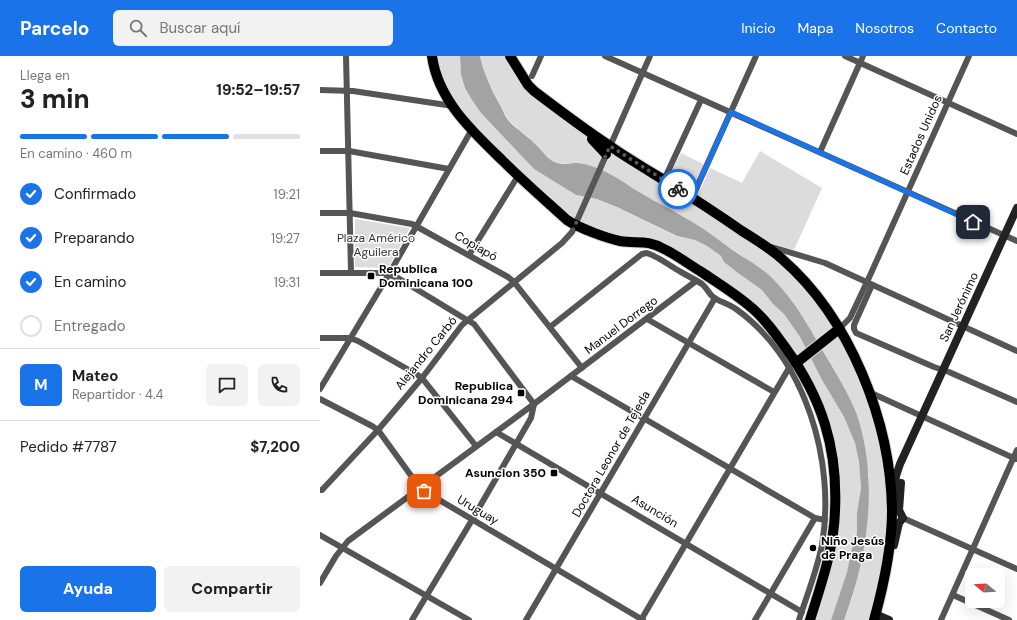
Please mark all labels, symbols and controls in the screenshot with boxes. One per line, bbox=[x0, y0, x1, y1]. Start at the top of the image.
search box bbox=[113, 10, 393, 46]
text: Parcelo bbox=[20, 16, 89, 41]
icon: search bbox=[127, 17, 149, 39]
text: Buscar aquí bbox=[159, 18, 240, 38]
text: Inicio bbox=[741, 19, 776, 37]
text: Mapa bbox=[798, 19, 833, 37]
text: Nosotros bbox=[855, 19, 914, 37]
text: Contacto bbox=[936, 19, 997, 37]
text: Llega en bbox=[20, 67, 70, 84]
text: 19:52–19:57 bbox=[216, 80, 300, 100]
text: 3 min bbox=[20, 82, 90, 116]
street label: Estados Unidos bbox=[896, 92, 946, 178]
text: En camino · 460 m bbox=[20, 145, 132, 162]
courier bbox=[658, 169, 698, 209]
icon: bike bbox=[667, 178, 689, 200]
icon: check bbox=[20, 183, 42, 205]
text: Confirmado bbox=[54, 184, 136, 204]
text: 19:21 bbox=[274, 186, 300, 203]
pin bbox=[956, 205, 990, 239]
icon: home bbox=[962, 211, 984, 233]
icon: check bbox=[20, 227, 42, 249]
street label: Copiapó bbox=[452, 227, 500, 265]
text: Preparando bbox=[54, 228, 135, 248]
text: 19:27 bbox=[271, 230, 300, 247]
park label: Plaza Américo Aguilera bbox=[337, 230, 415, 260]
place label: Republica Dominicana 100 bbox=[379, 261, 473, 291]
street label: San Jerónimo bbox=[936, 269, 982, 345]
icon: check bbox=[20, 271, 42, 293]
marker: Republica Dominicana 100 bbox=[366, 271, 376, 281]
text: En camino bbox=[54, 272, 126, 292]
text: 19:31 bbox=[274, 274, 300, 291]
street label: Manuel Dorrego bbox=[581, 292, 661, 358]
street label: Alejandro Carbó bbox=[391, 313, 461, 393]
text: Entregado bbox=[54, 316, 126, 336]
button: chat bbox=[206, 364, 248, 406]
button: phone bbox=[258, 364, 300, 406]
text: Mateo bbox=[72, 366, 118, 386]
text: M bbox=[34, 375, 48, 395]
place label: Republica Dominicana 294 bbox=[418, 378, 513, 408]
text: Repartidor · 4.4 bbox=[72, 386, 163, 403]
marker: Republica Dominicana 294 bbox=[516, 388, 526, 398]
street label: Doctora Leonor de Tejeda bbox=[568, 388, 654, 520]
text: Pedido #7787 bbox=[20, 437, 117, 457]
text: $7,200 bbox=[250, 437, 300, 457]
place label: Asuncion 350 bbox=[465, 465, 546, 481]
marker: Asuncion 350 bbox=[549, 468, 559, 478]
pin bbox=[407, 474, 441, 508]
icon: bag bbox=[413, 480, 435, 502]
street label: Uruguay bbox=[454, 491, 502, 529]
street label: Asunción bbox=[629, 491, 681, 531]
place label: Niño Jesús de Praga bbox=[821, 533, 884, 563]
marker: Niño Jesús de Praga bbox=[808, 543, 818, 553]
button: Ayuda bbox=[20, 566, 156, 612]
button: Compartir bbox=[164, 566, 300, 612]
north arrow bbox=[965, 568, 1005, 608]
map controls bbox=[965, 568, 1005, 608]

